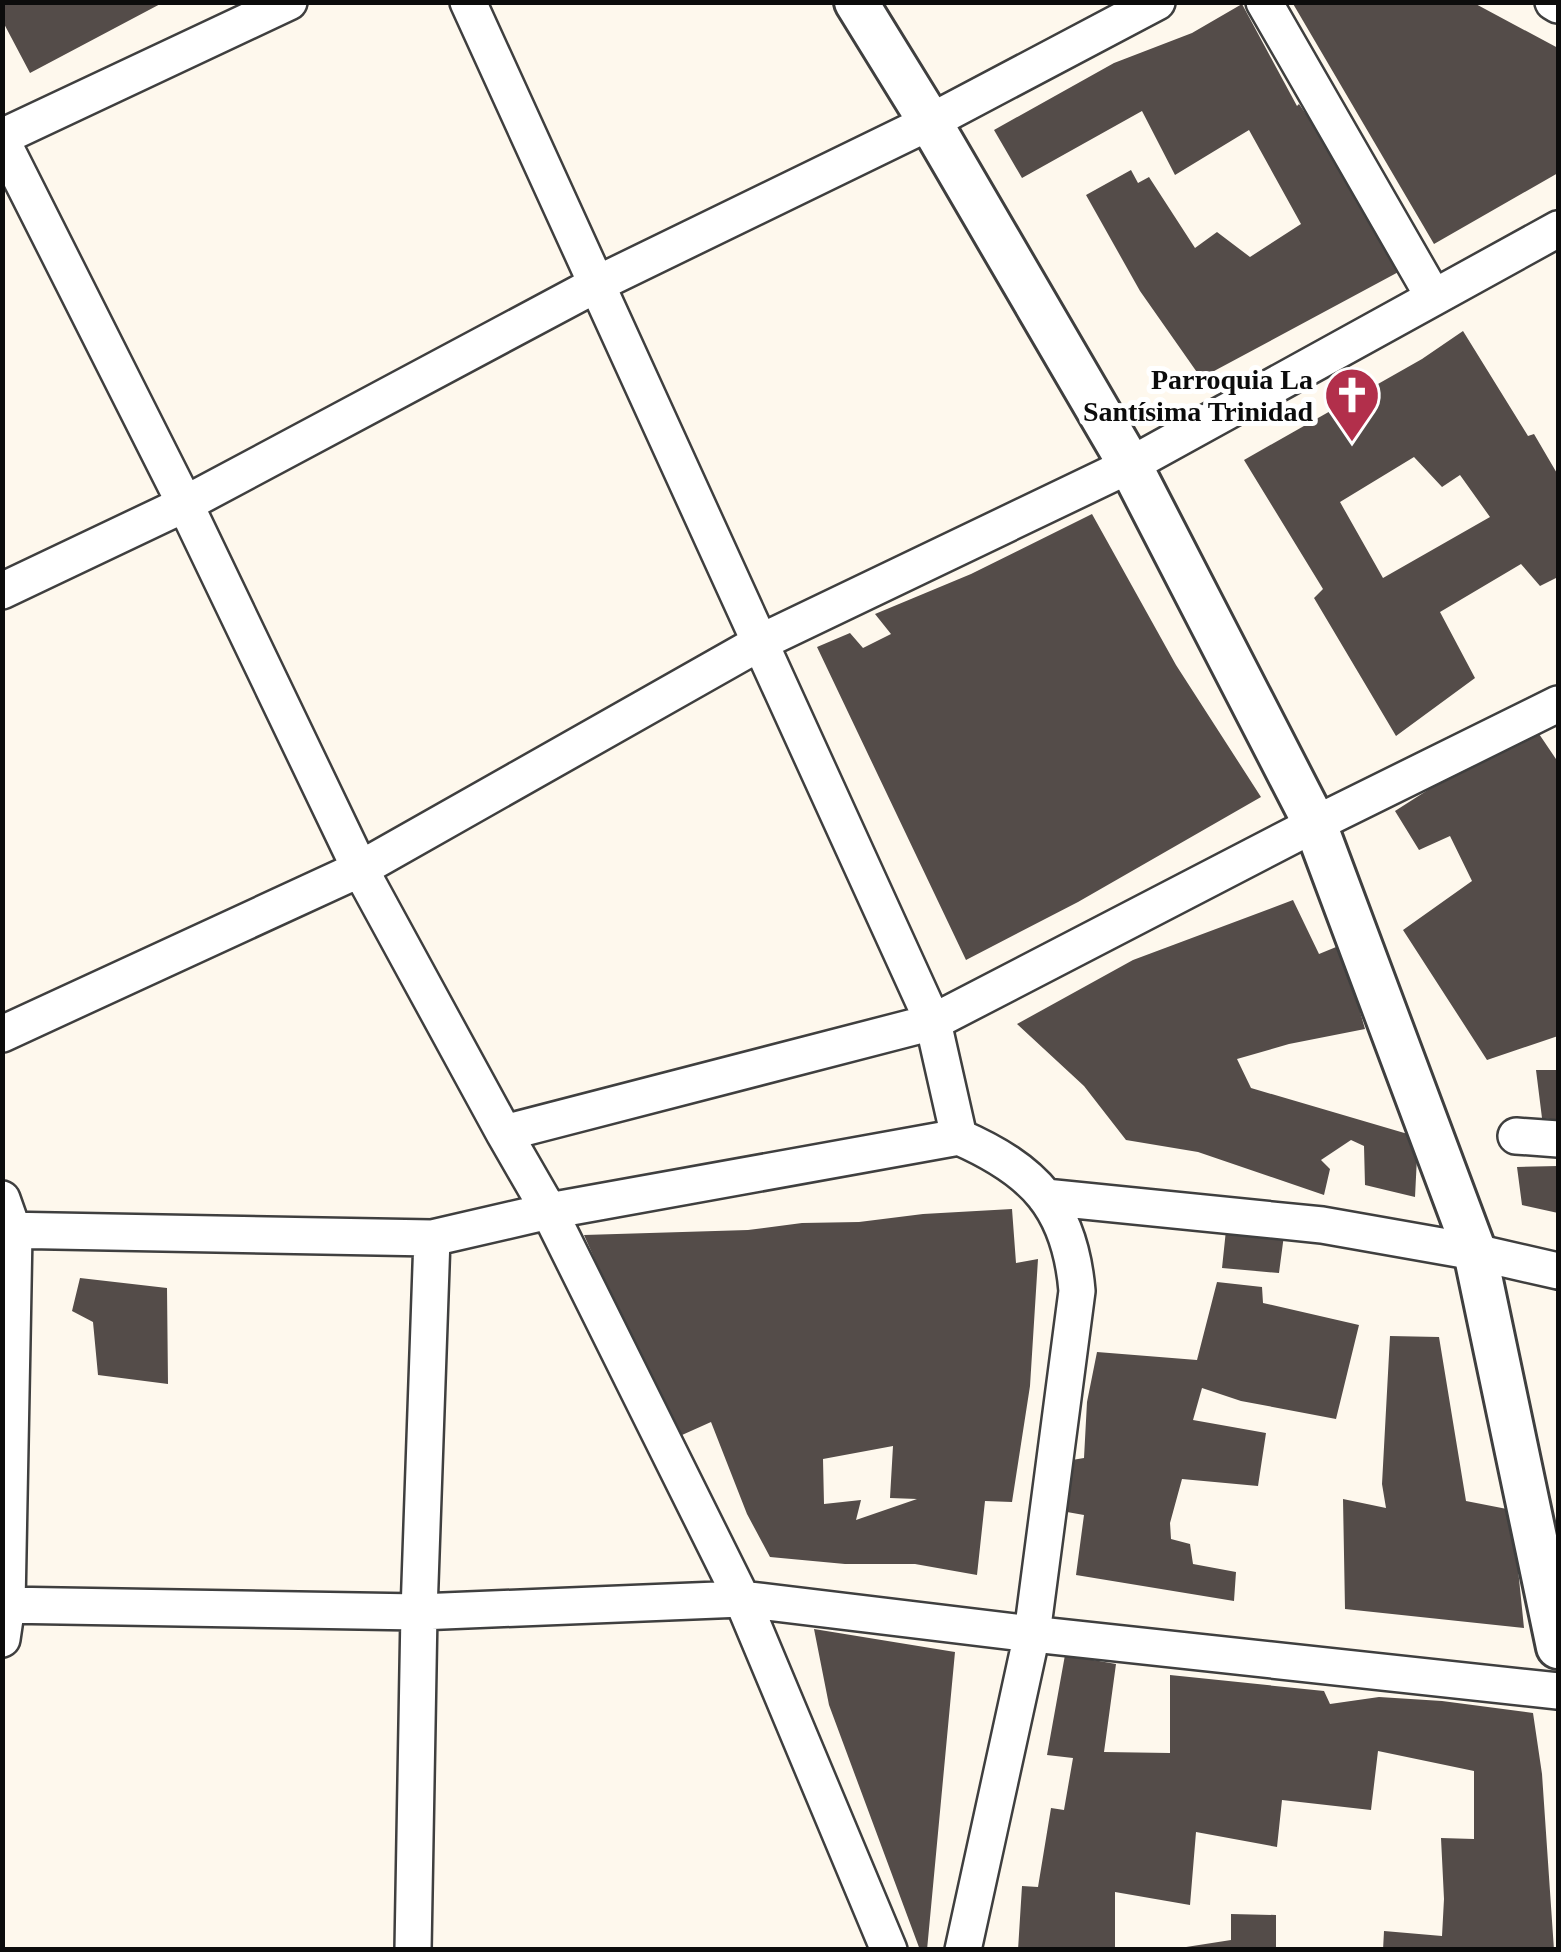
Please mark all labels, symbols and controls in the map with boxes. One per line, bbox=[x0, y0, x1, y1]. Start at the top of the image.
place label: Parroquia La Santísima Trinidad bbox=[1083, 364, 1313, 427]
church icon: Parroquia La Santísima Trinidad bbox=[1322, 365, 1382, 444]

